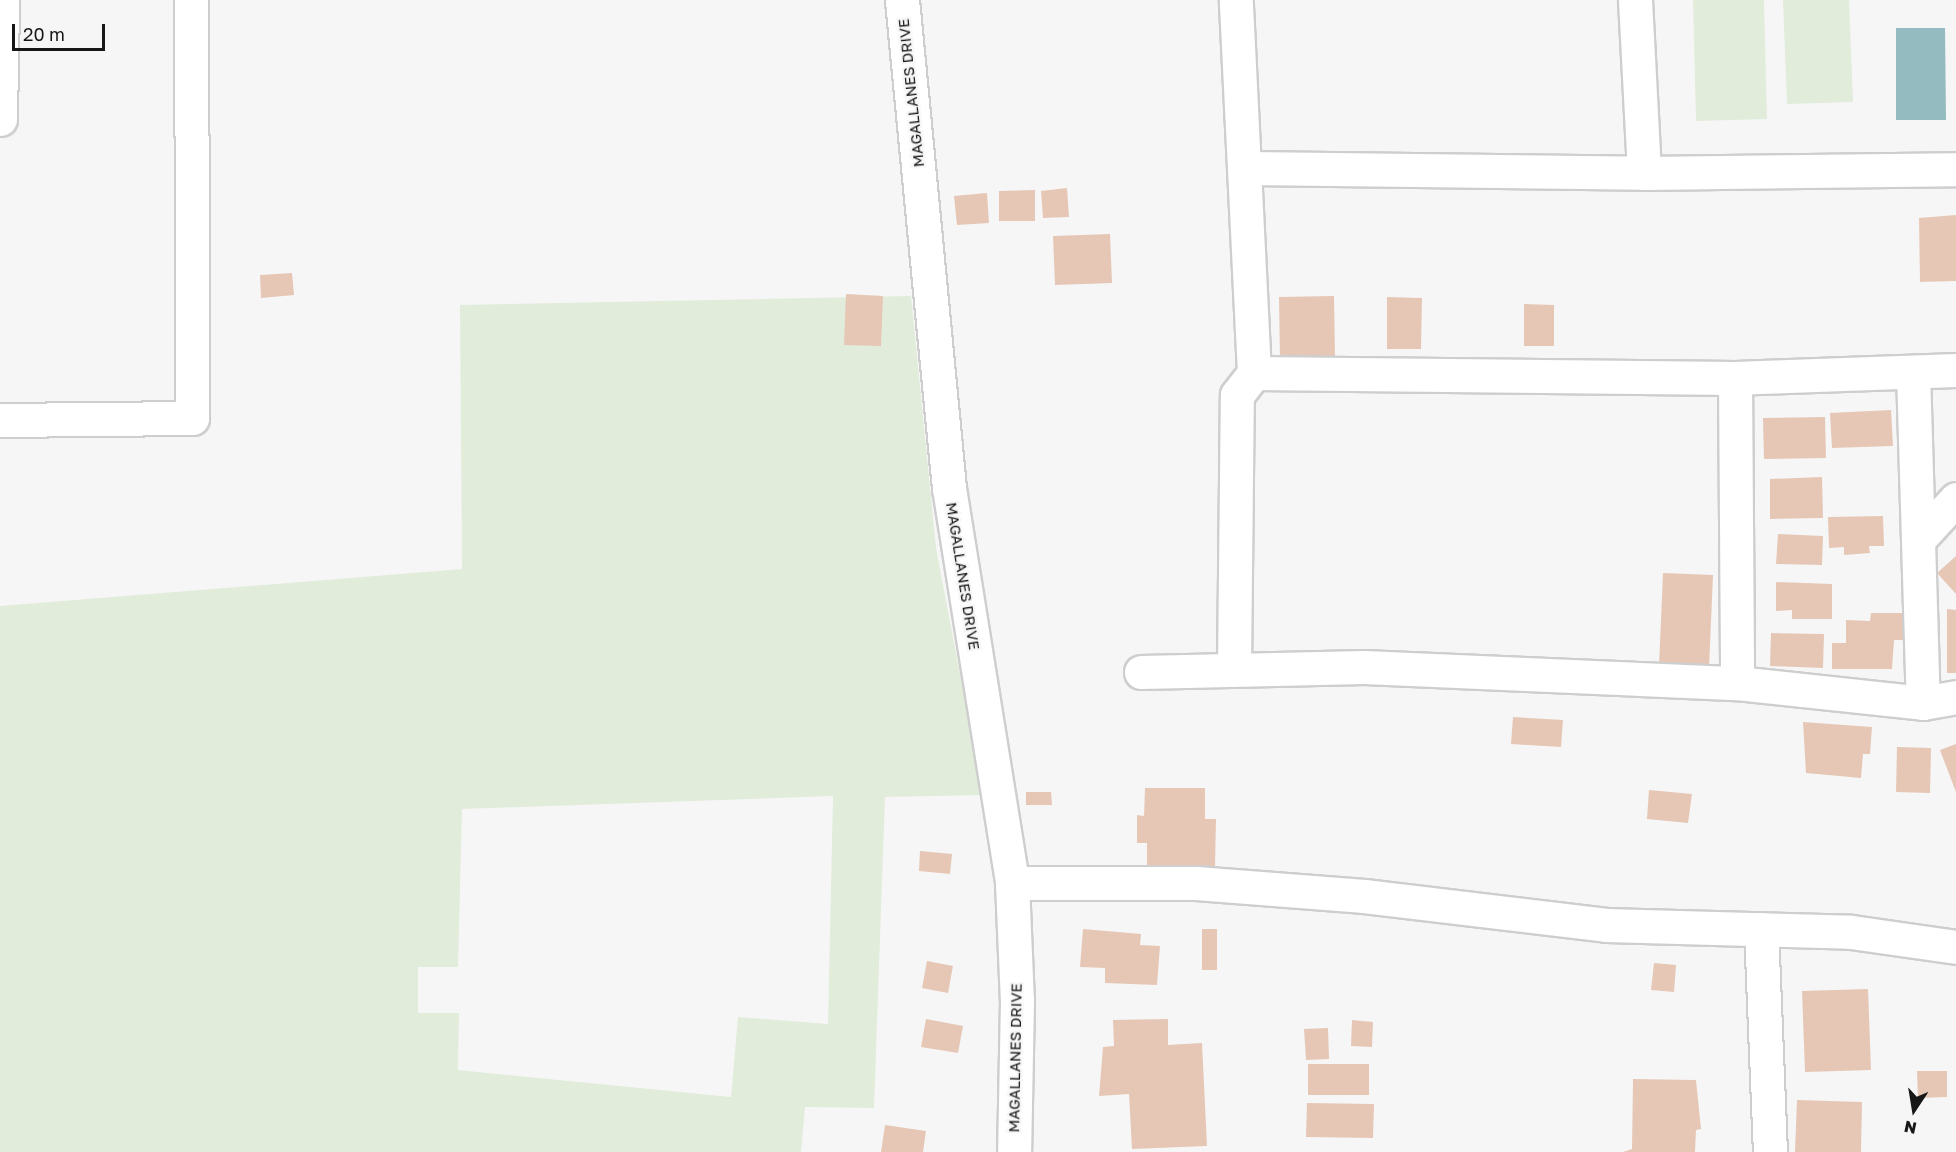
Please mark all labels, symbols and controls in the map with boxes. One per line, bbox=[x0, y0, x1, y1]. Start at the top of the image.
scale bar bbox=[15, 12, 108, 50]
street label: MAGALLANES DRIVE bbox=[894, 18, 928, 168]
text: 20 m bbox=[23, 23, 65, 45]
street label: MAGALLANES DRIVE bbox=[942, 501, 984, 651]
street label: MAGALLANES DRIVE bbox=[1005, 983, 1025, 1133]
north arrow bbox=[1884, 1080, 1944, 1140]
text: N bbox=[1902, 1117, 1918, 1139]

